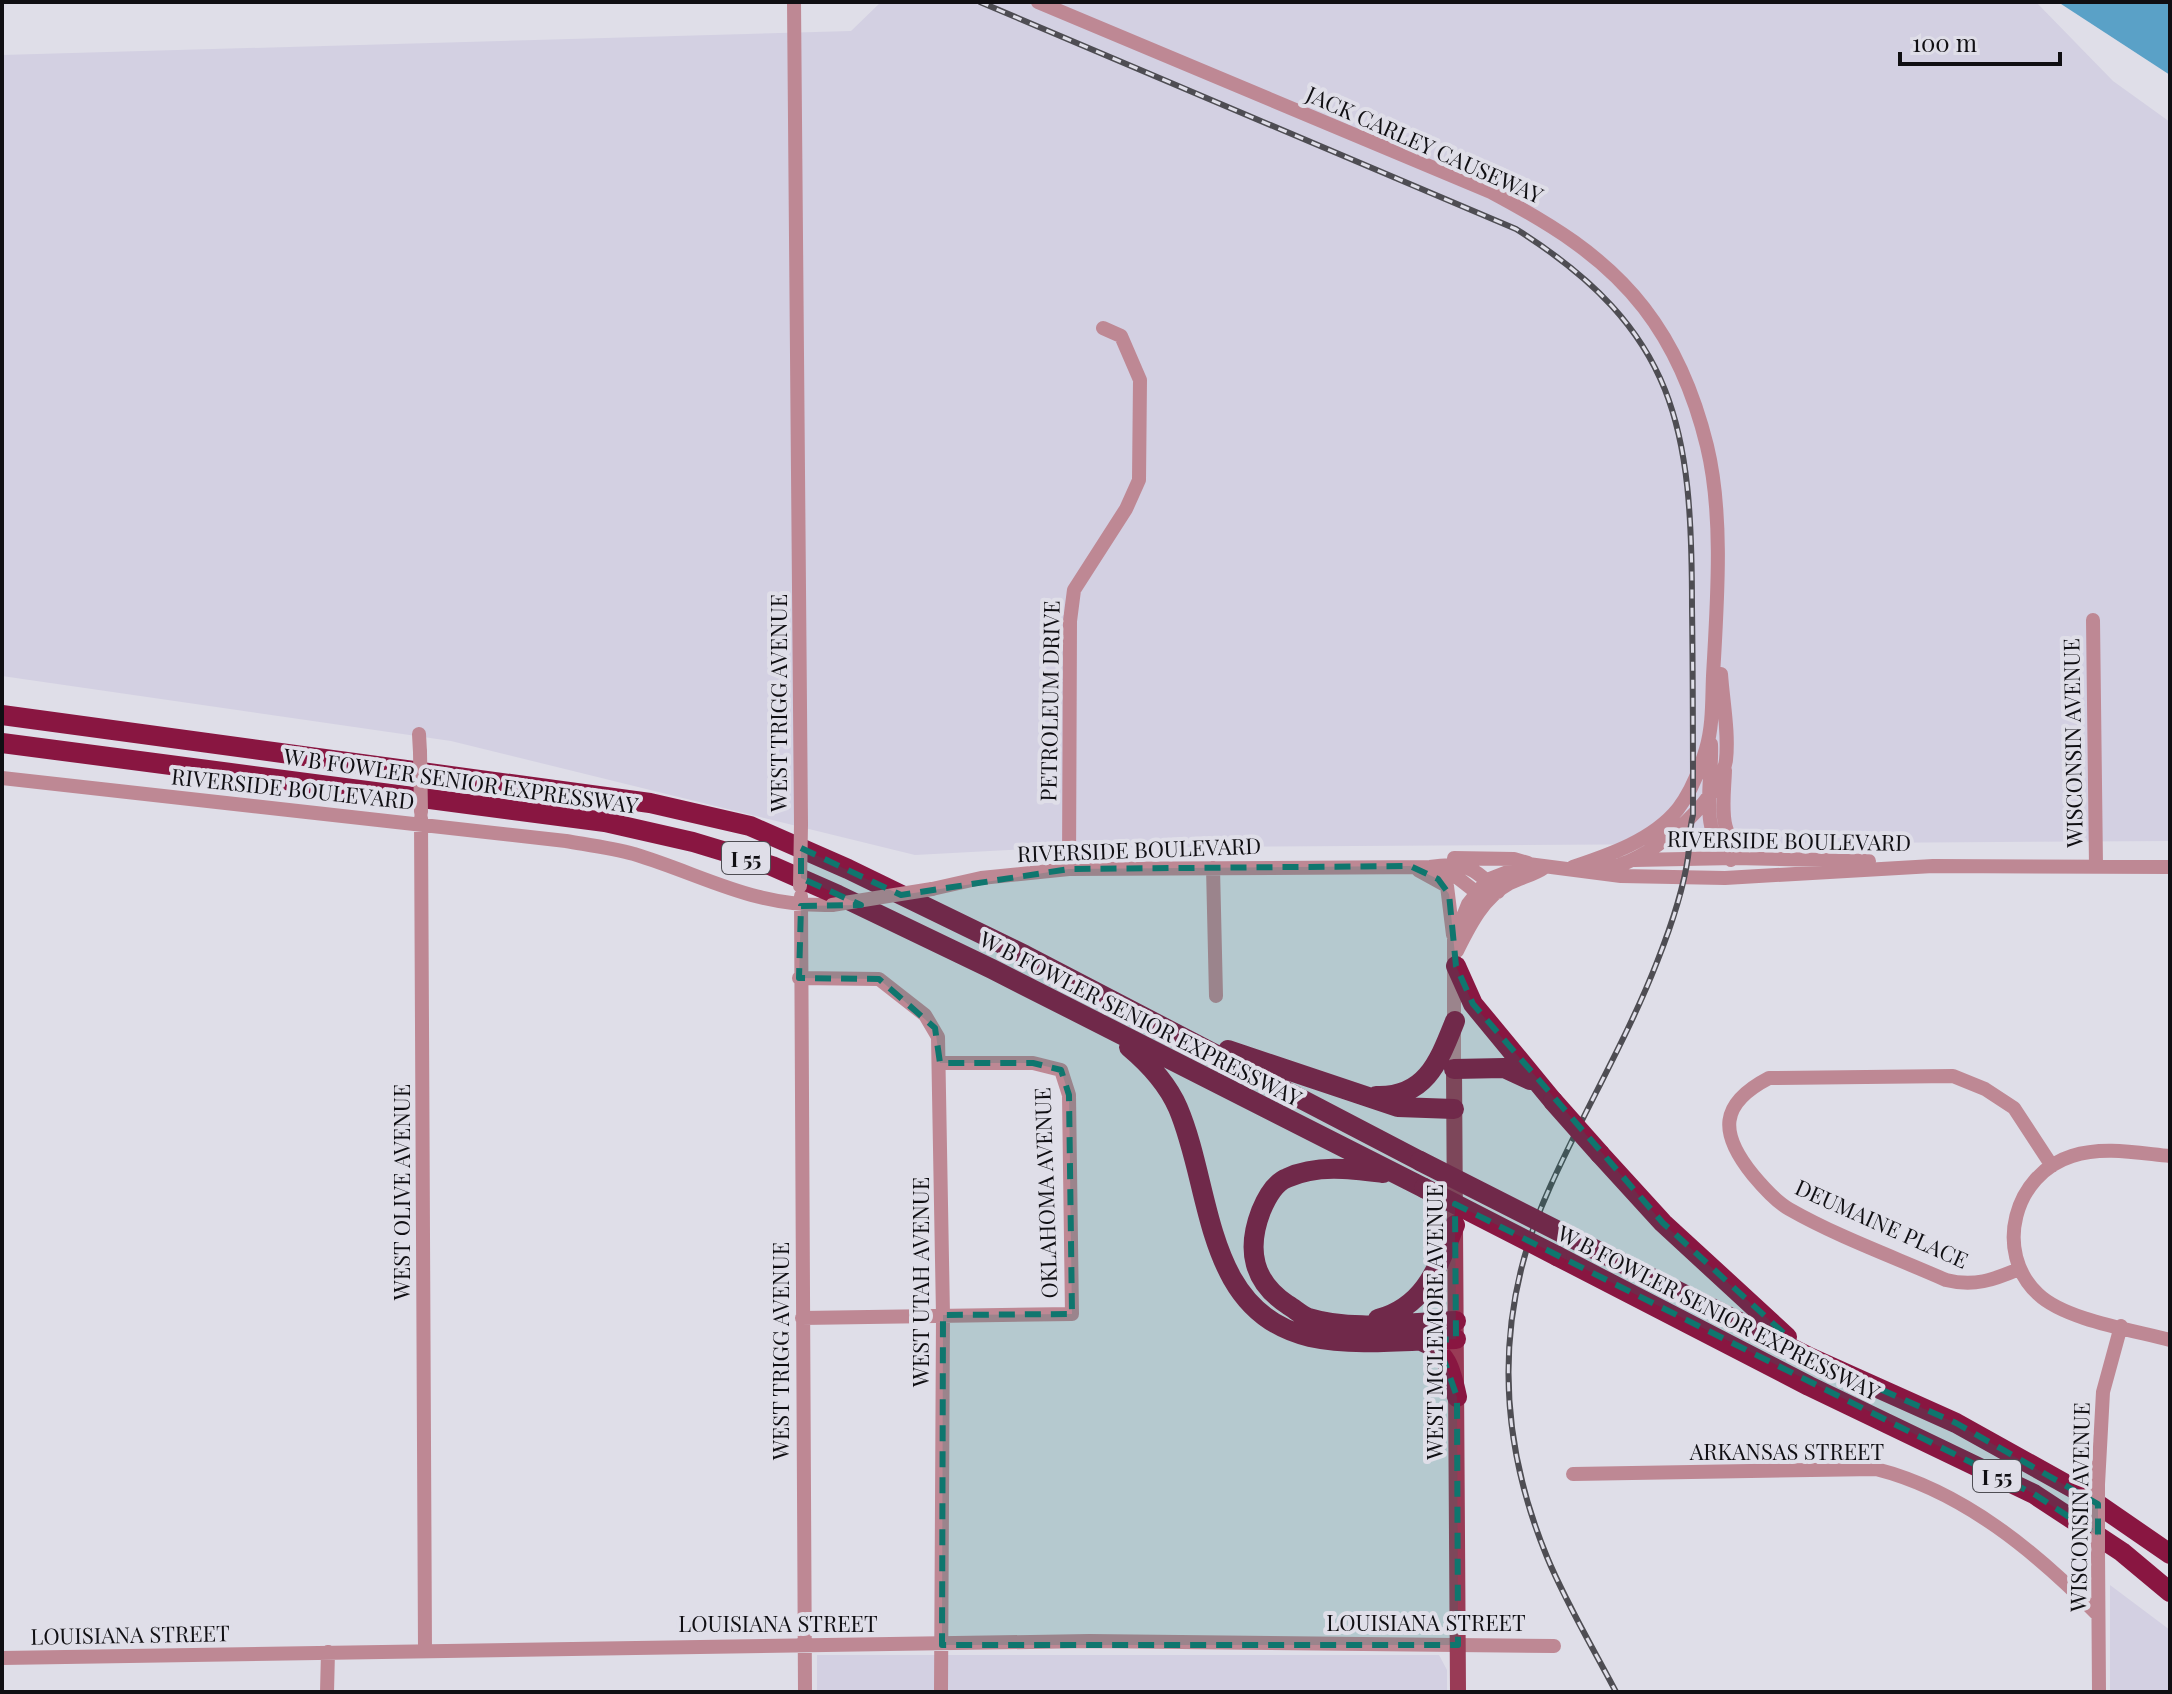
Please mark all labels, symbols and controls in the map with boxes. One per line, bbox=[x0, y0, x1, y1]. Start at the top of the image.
scale bar bbox=[1900, 16, 2060, 66]
text: 100 m bbox=[1912, 26, 1977, 58]
street label: JACK CARLEY CAUSEWAY bbox=[1301, 78, 1548, 210]
street label: WEST TRIGG AVENUE bbox=[763, 594, 793, 813]
street label: PETROLEUM DRIVE bbox=[1032, 600, 1066, 802]
street label: WISCONSIN AVENUE bbox=[2055, 638, 2089, 849]
street label: W B FOWLER SENIOR EXPRESSWAY bbox=[281, 740, 640, 820]
street label: RIVERSIDE BOULEVARD bbox=[170, 760, 416, 816]
street label: RIVERSIDE BOULEVARD bbox=[1667, 823, 1911, 857]
street label: RIVERSIDE BOULEVARD bbox=[1016, 830, 1262, 868]
road number: I 55 bbox=[722, 842, 770, 874]
street label: W B FOWLER SENIOR EXPRESSWAY bbox=[974, 923, 1307, 1113]
street label: WEST OLIVE AVENUE bbox=[386, 1084, 416, 1301]
street label: OKLAHOMA AVENUE bbox=[1026, 1087, 1064, 1299]
street label: DEUMAINE PLACE bbox=[1791, 1171, 1973, 1275]
street label: WEST UTAH AVENUE bbox=[905, 1177, 935, 1388]
street label: WEST MCLEMORE AVENUE bbox=[1419, 1184, 1449, 1461]
street label: W B FOWLER SENIOR EXPRESSWAY bbox=[1552, 1217, 1885, 1407]
street label: WEST TRIGG AVENUE bbox=[765, 1242, 795, 1461]
street label: WISCONSIN AVENUE bbox=[2062, 1402, 2096, 1613]
street label: ARKANSAS STREET bbox=[1689, 1436, 1884, 1466]
road number: I 55 bbox=[1973, 1460, 2021, 1492]
street label: LOUISIANA STREET bbox=[1326, 1607, 1526, 1637]
street label: LOUISIANA STREET bbox=[678, 1608, 878, 1638]
street label: LOUISIANA STREET bbox=[30, 1617, 230, 1651]

